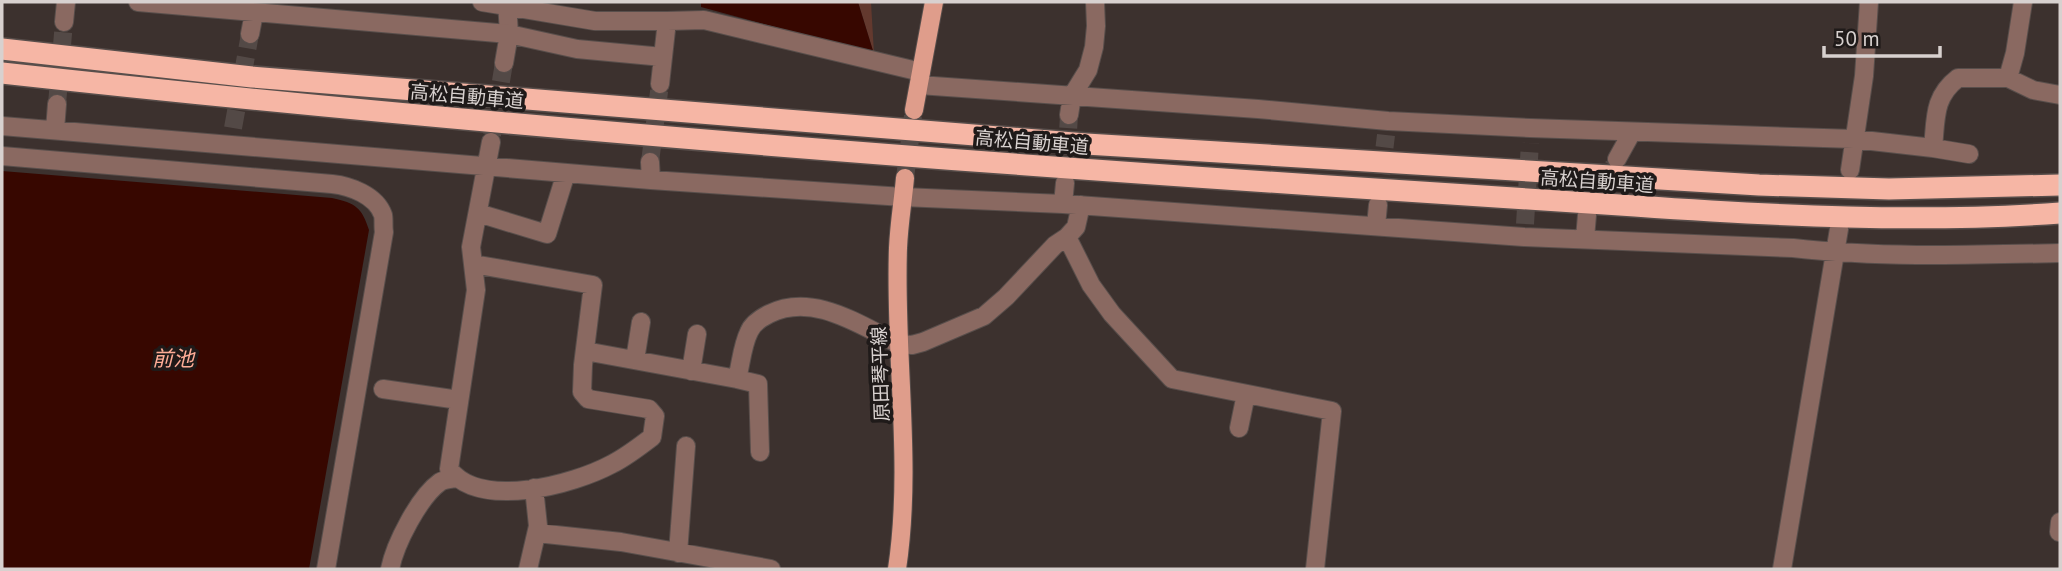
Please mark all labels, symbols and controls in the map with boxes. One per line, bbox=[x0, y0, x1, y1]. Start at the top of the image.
scale bar bbox=[1824, 14, 1940, 58]
text: 50 m bbox=[1834, 25, 1880, 52]
street label: 高松自動車道 bbox=[409, 79, 525, 113]
street label: 高松自動車道 bbox=[974, 125, 1090, 159]
street label: 高松自動車道 bbox=[1539, 165, 1655, 197]
street label: 原田琴平線 bbox=[866, 326, 894, 422]
water label: 前池 bbox=[152, 345, 196, 372]

